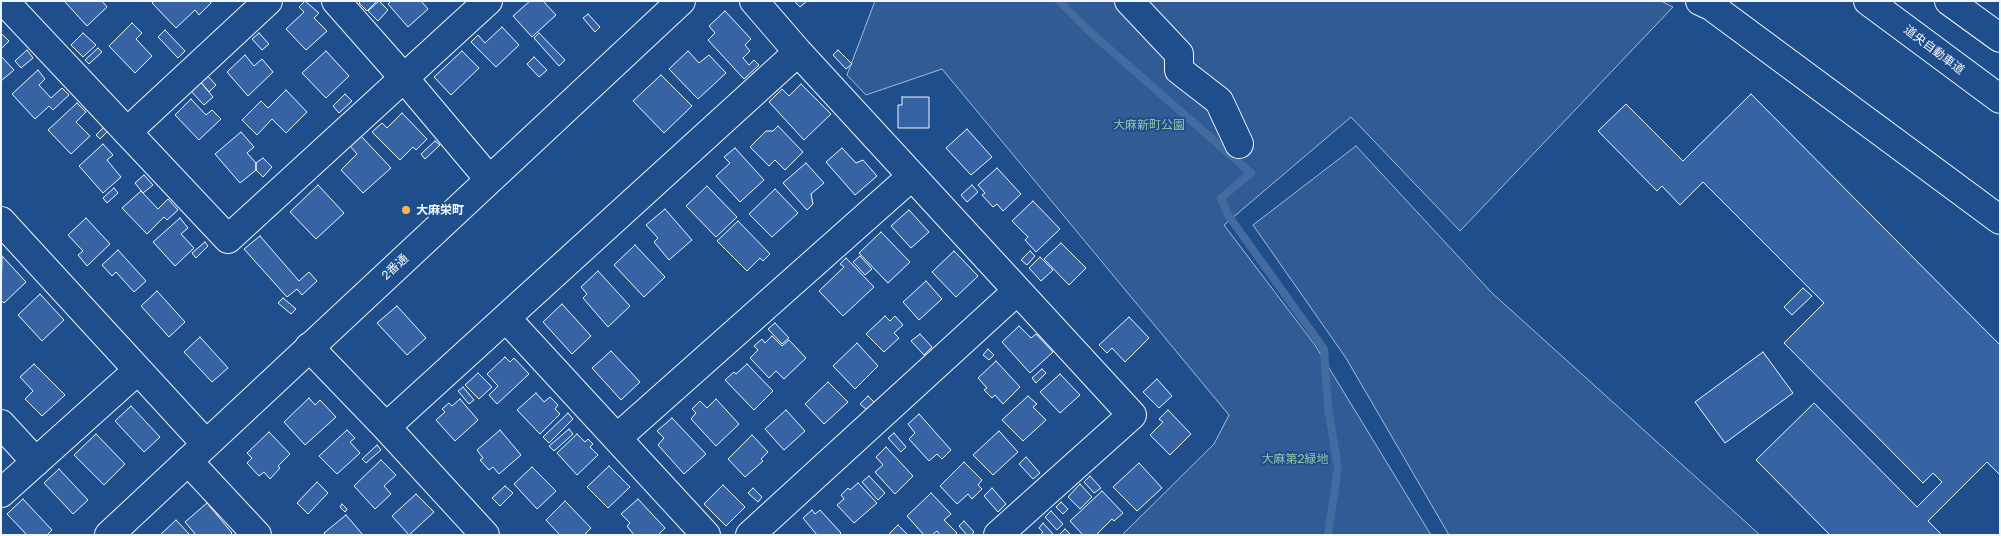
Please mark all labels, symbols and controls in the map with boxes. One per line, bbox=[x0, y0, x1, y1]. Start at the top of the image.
street label: 道央自動車道 bbox=[1901, 23, 1967, 77]
park label: 大麻新町公園 bbox=[1113, 118, 1185, 132]
place label: 大麻栄町 bbox=[416, 203, 464, 217]
marker: 大麻栄町 bbox=[400, 204, 412, 216]
street label: 2番通 bbox=[379, 251, 411, 283]
park label: 大麻第2緑地 bbox=[1262, 452, 1328, 466]

